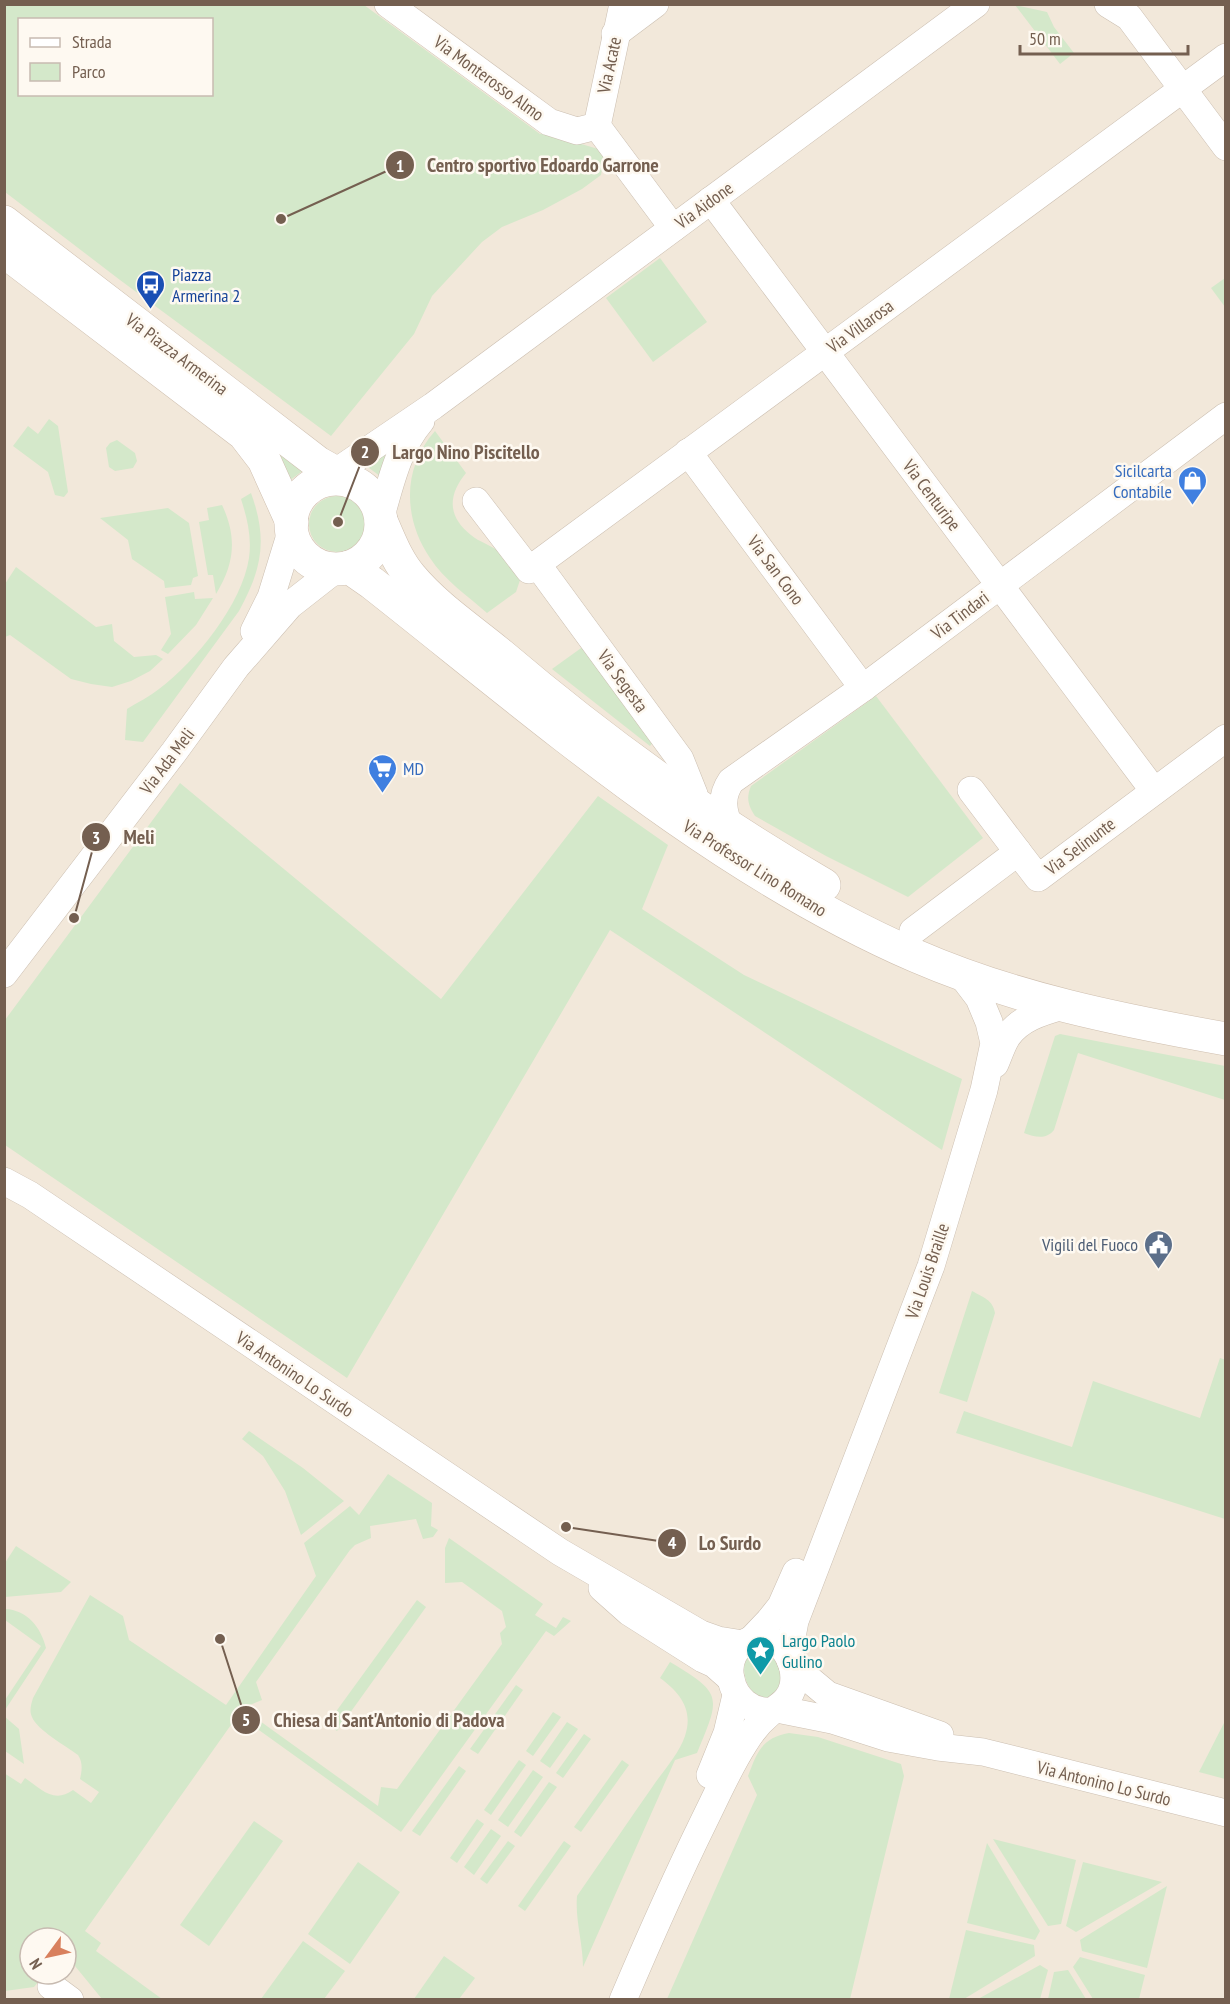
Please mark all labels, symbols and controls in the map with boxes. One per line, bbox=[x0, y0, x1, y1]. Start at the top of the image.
legend bbox=[18, 18, 213, 96]
scale bar bbox=[1020, 18, 1188, 56]
text: 50 m bbox=[1029, 27, 1061, 50]
text: Strada bbox=[72, 30, 112, 53]
street label: Via Monterosso Almo bbox=[429, 30, 549, 126]
street label: Via Acate bbox=[592, 35, 626, 96]
text: Parco bbox=[72, 60, 106, 83]
callout: Centro sportivo Edoardo Garrone bbox=[385, 146, 671, 184]
text: Centro sportivo Edoardo Garrone bbox=[427, 152, 659, 178]
text: 1 bbox=[396, 154, 404, 177]
street label: Via Aidone bbox=[670, 176, 738, 234]
place label: Piazza Armerina 2 bbox=[172, 263, 240, 307]
bus stop icon: Piazza Armerina 2 bbox=[135, 268, 167, 310]
street label: Via Villarosa bbox=[821, 294, 898, 358]
street label: Via Piazza Armerina bbox=[120, 307, 233, 400]
callout: Largo Nino Piscitello bbox=[350, 433, 552, 471]
text: Largo Nino Piscitello bbox=[392, 439, 540, 465]
text: 2 bbox=[361, 440, 369, 463]
street label: Via Centuripe bbox=[897, 454, 966, 535]
place label: Sicilcarta Contabile bbox=[1113, 459, 1172, 503]
shop icon: Sicilcarta Contabile bbox=[1177, 464, 1209, 506]
street label: Via San Cono bbox=[742, 530, 810, 609]
street label: Via Tindari bbox=[926, 586, 993, 645]
street label: Via Segesta bbox=[592, 644, 653, 717]
street label: Via Ada Meli bbox=[134, 723, 199, 800]
supermarket icon: MD bbox=[366, 752, 398, 794]
place label: MD bbox=[403, 757, 424, 780]
street label: Via Selinunte bbox=[1039, 812, 1120, 881]
street label: Via Professor Lino Romano bbox=[678, 814, 831, 922]
callout: Meli bbox=[81, 818, 167, 856]
text: Meli bbox=[123, 824, 155, 850]
text: 3 bbox=[92, 826, 100, 849]
street label: Via Louis Braille bbox=[900, 1220, 954, 1323]
public building icon: Vigili del Fuoco bbox=[1143, 1228, 1175, 1270]
place label: Vigili del Fuoco bbox=[1041, 1233, 1138, 1256]
street label: Via Antonino Lo Surdo bbox=[231, 1326, 359, 1422]
callout: Lo Surdo bbox=[657, 1524, 773, 1562]
text: Lo Surdo bbox=[699, 1530, 761, 1556]
text: 4 bbox=[668, 1531, 677, 1554]
place label: Largo Paolo Gulino bbox=[782, 1629, 856, 1673]
place icon: Largo Paolo Gulino bbox=[745, 1634, 777, 1676]
callout: Chiesa di Sant'Antonio di Padova bbox=[231, 1701, 516, 1739]
text: Chiesa di Sant'Antonio di Padova bbox=[274, 1707, 504, 1733]
text: 5 bbox=[242, 1708, 250, 1731]
street label: Via Antonino Lo Surdo bbox=[1034, 1755, 1174, 1811]
north arrow bbox=[18, 1926, 78, 1986]
text: N bbox=[25, 1955, 46, 1973]

